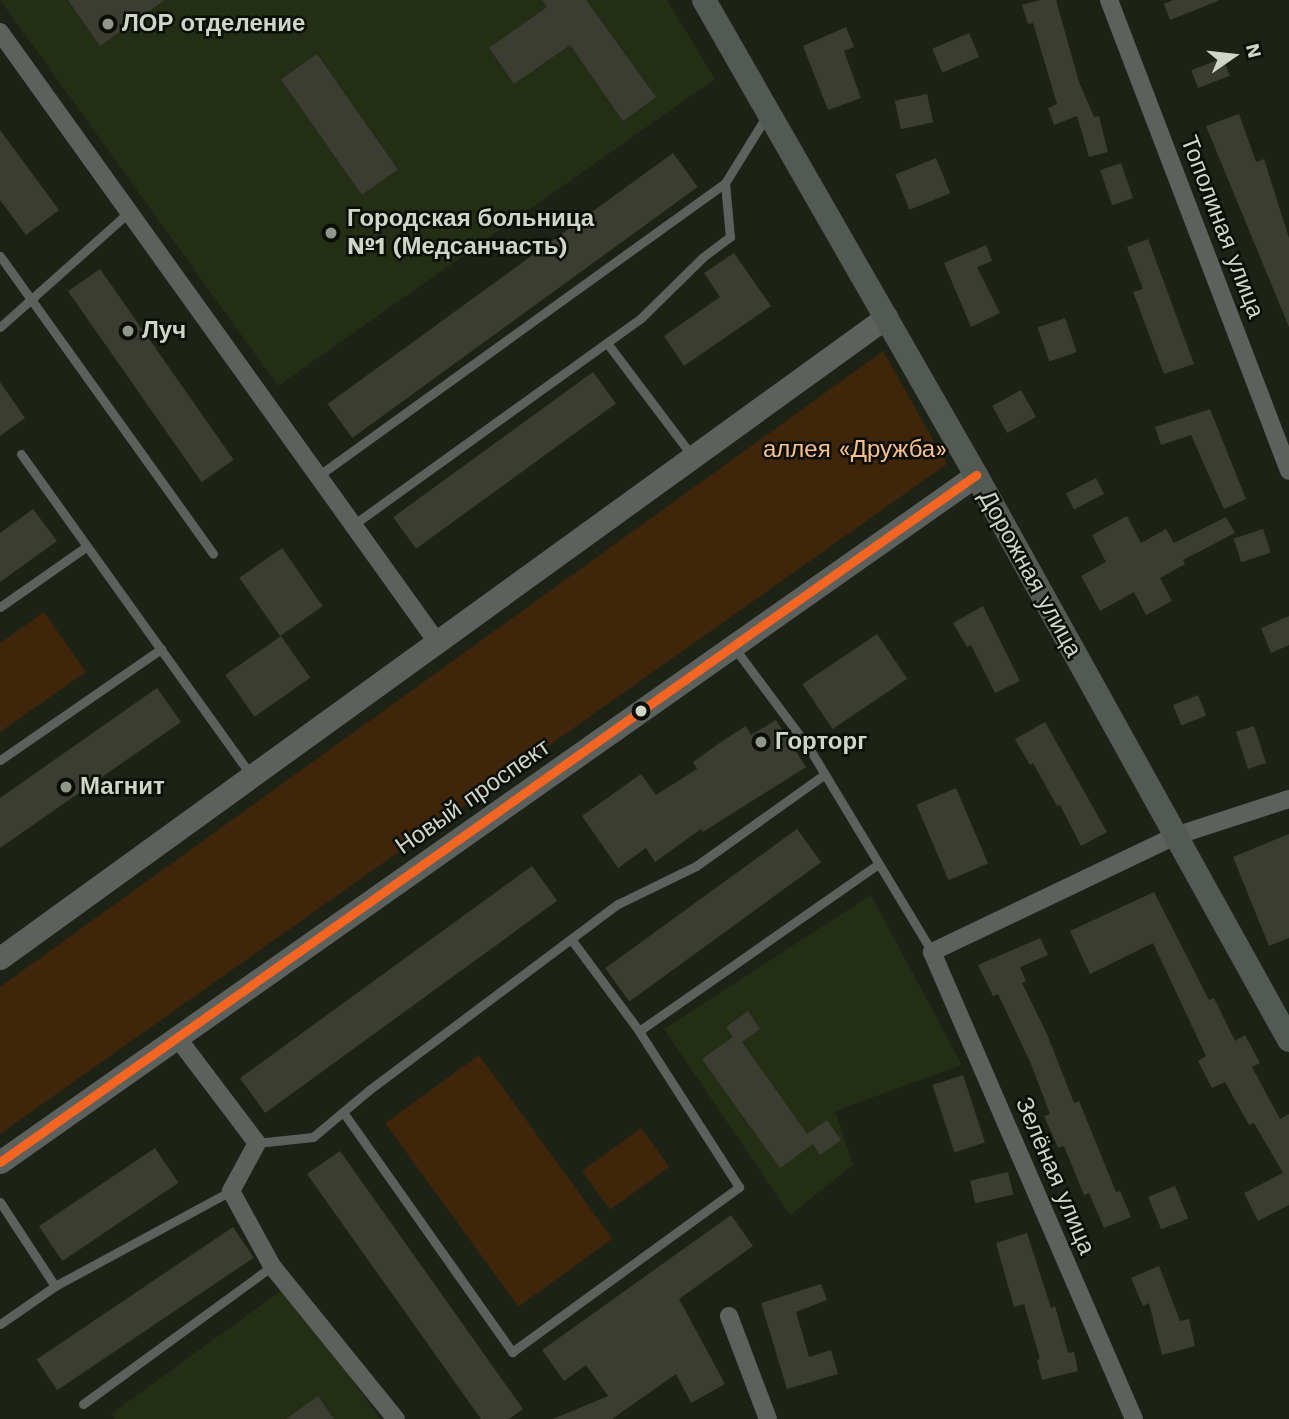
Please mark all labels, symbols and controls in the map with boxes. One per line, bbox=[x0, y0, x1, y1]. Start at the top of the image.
place label: ЛОР отделение bbox=[122, 10, 305, 38]
marker: ЛОР отделение bbox=[100, 16, 116, 32]
north arrow bbox=[1198, 21, 1268, 91]
text: N bbox=[1241, 41, 1267, 60]
street label: Тополиная улица bbox=[1174, 132, 1270, 322]
place label: Городская больница №1 (Медсанчасть) bbox=[347, 205, 594, 261]
marker: Городская больница №1 (Медсанчасть) bbox=[321, 223, 341, 243]
place label: Луч bbox=[142, 317, 186, 345]
marker: Луч bbox=[120, 323, 136, 339]
park label: аллея «Дружба» bbox=[763, 436, 947, 464]
street label: Дорожная улица bbox=[972, 486, 1088, 662]
unlabelled marker bbox=[634, 704, 648, 718]
place label: Горторг bbox=[775, 728, 867, 756]
street label: Новый проспект bbox=[390, 733, 556, 861]
marker: Горторг bbox=[753, 734, 769, 750]
place label: Магнит bbox=[80, 773, 165, 801]
marker: Магнит bbox=[58, 779, 74, 795]
street label: Зелёная улица bbox=[1009, 1093, 1101, 1259]

